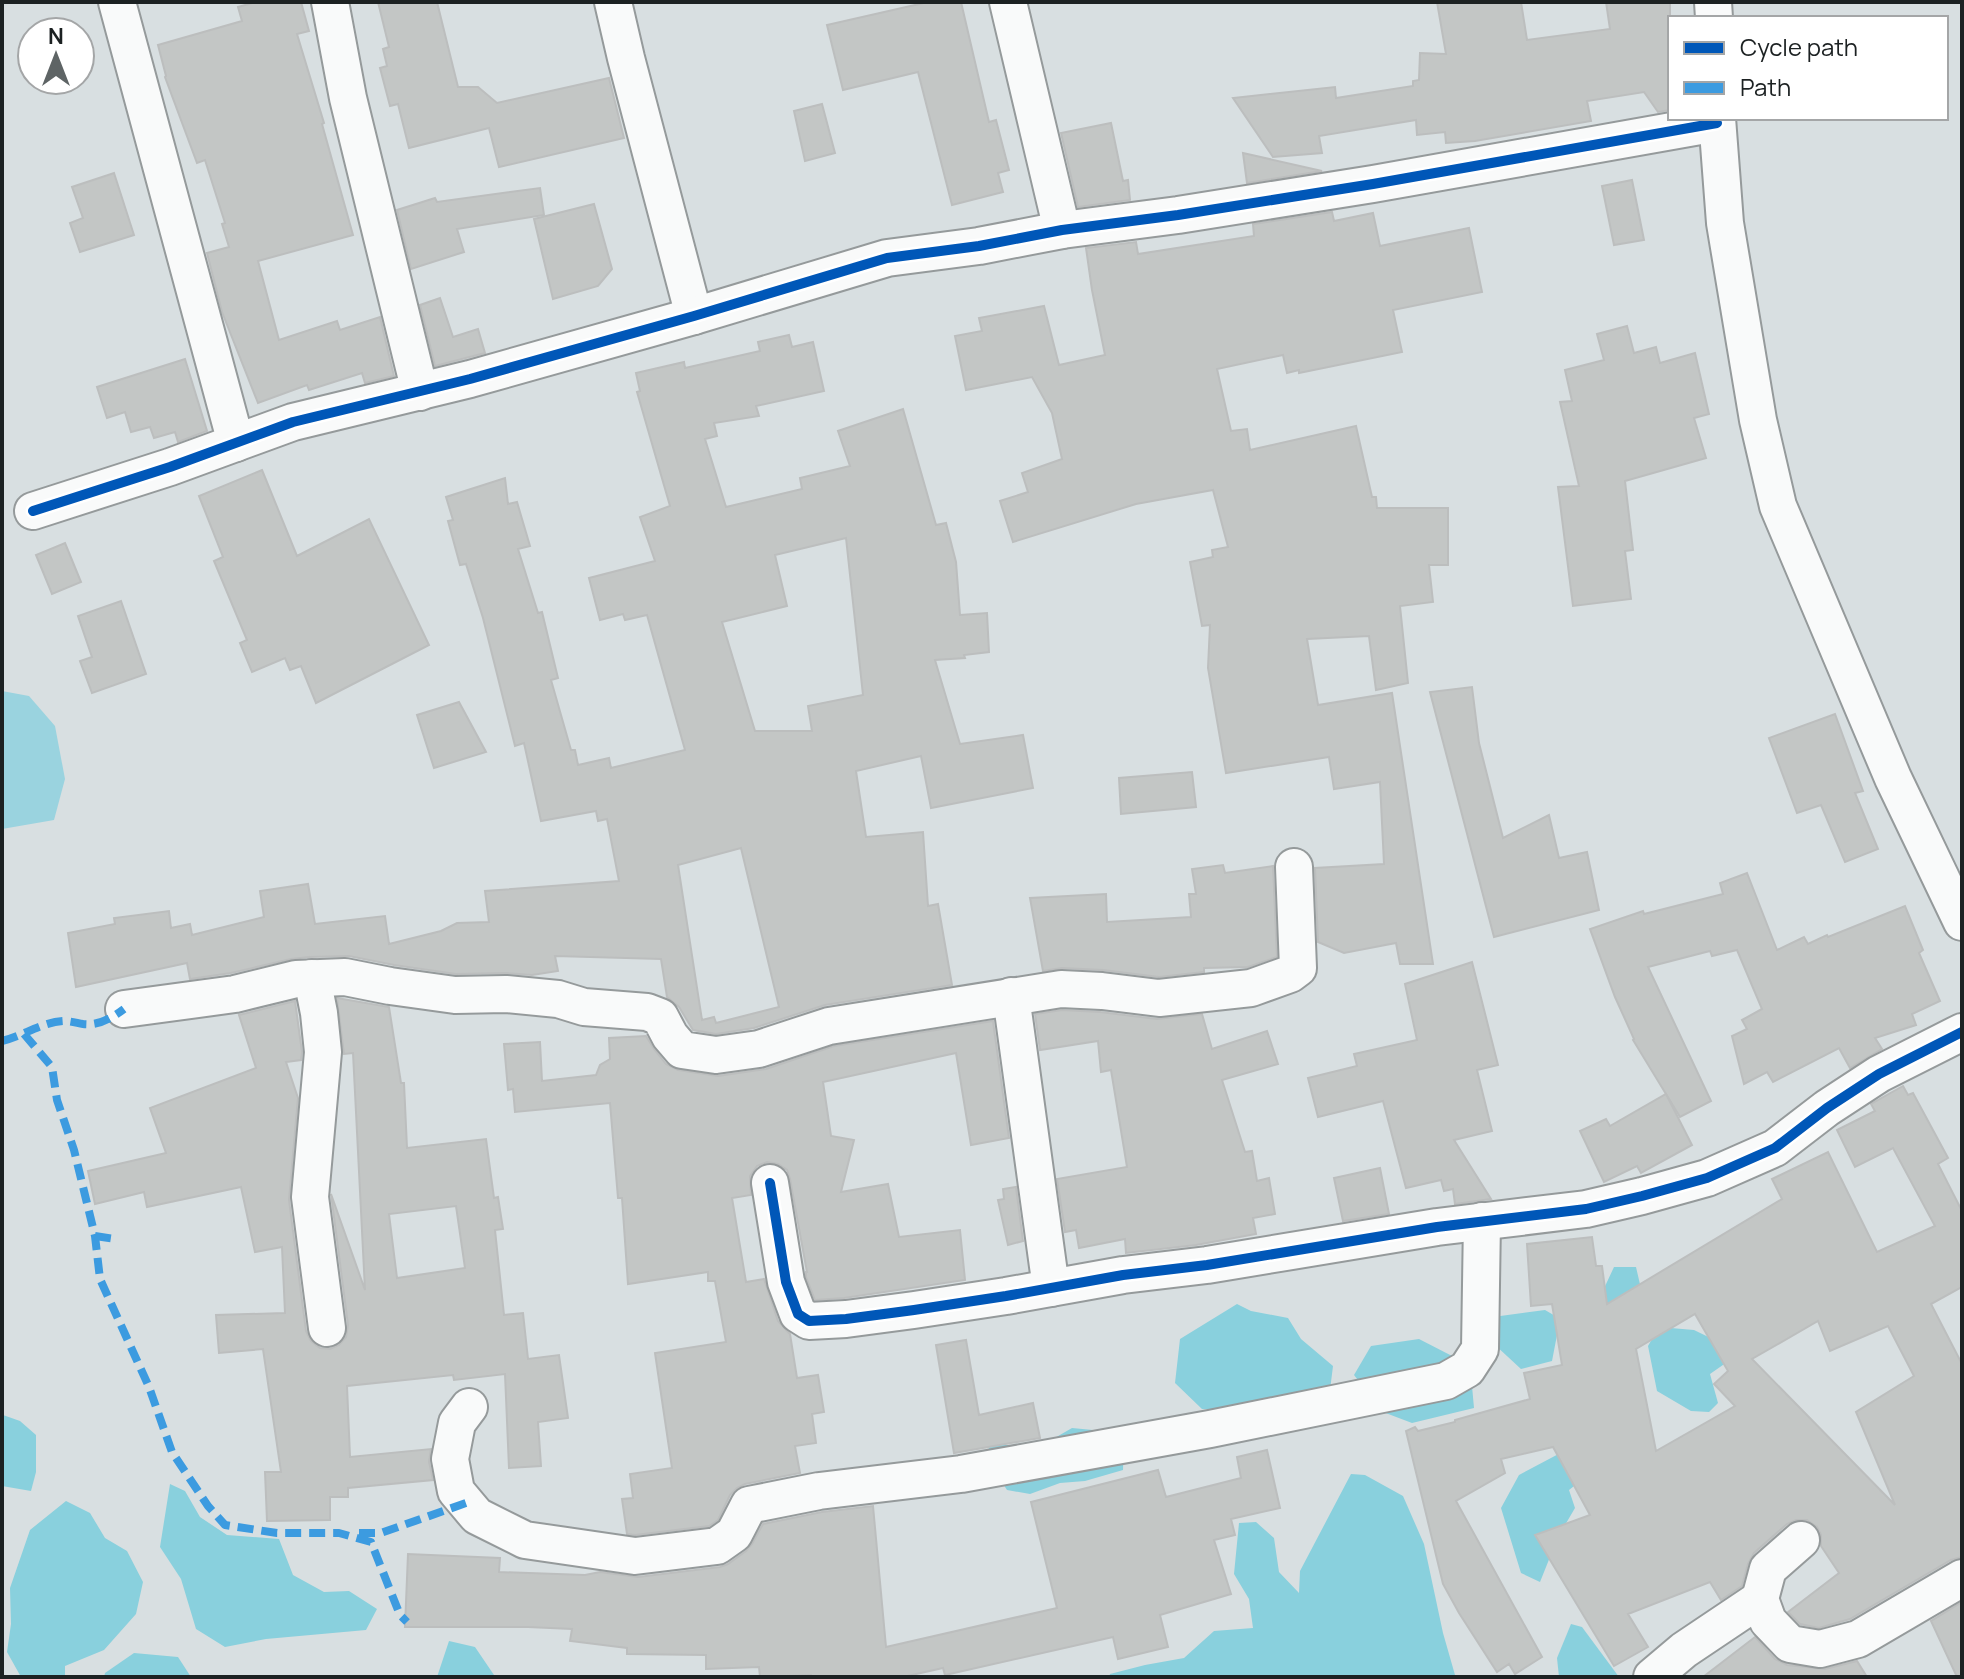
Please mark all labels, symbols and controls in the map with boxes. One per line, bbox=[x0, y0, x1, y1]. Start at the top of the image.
north arrow bbox=[16, 16, 96, 96]
legend bbox=[1668, 16, 1948, 120]
text: N bbox=[48, 21, 64, 51]
text: Cycle path bbox=[1740, 30, 1858, 63]
text: Path bbox=[1740, 70, 1791, 103]

